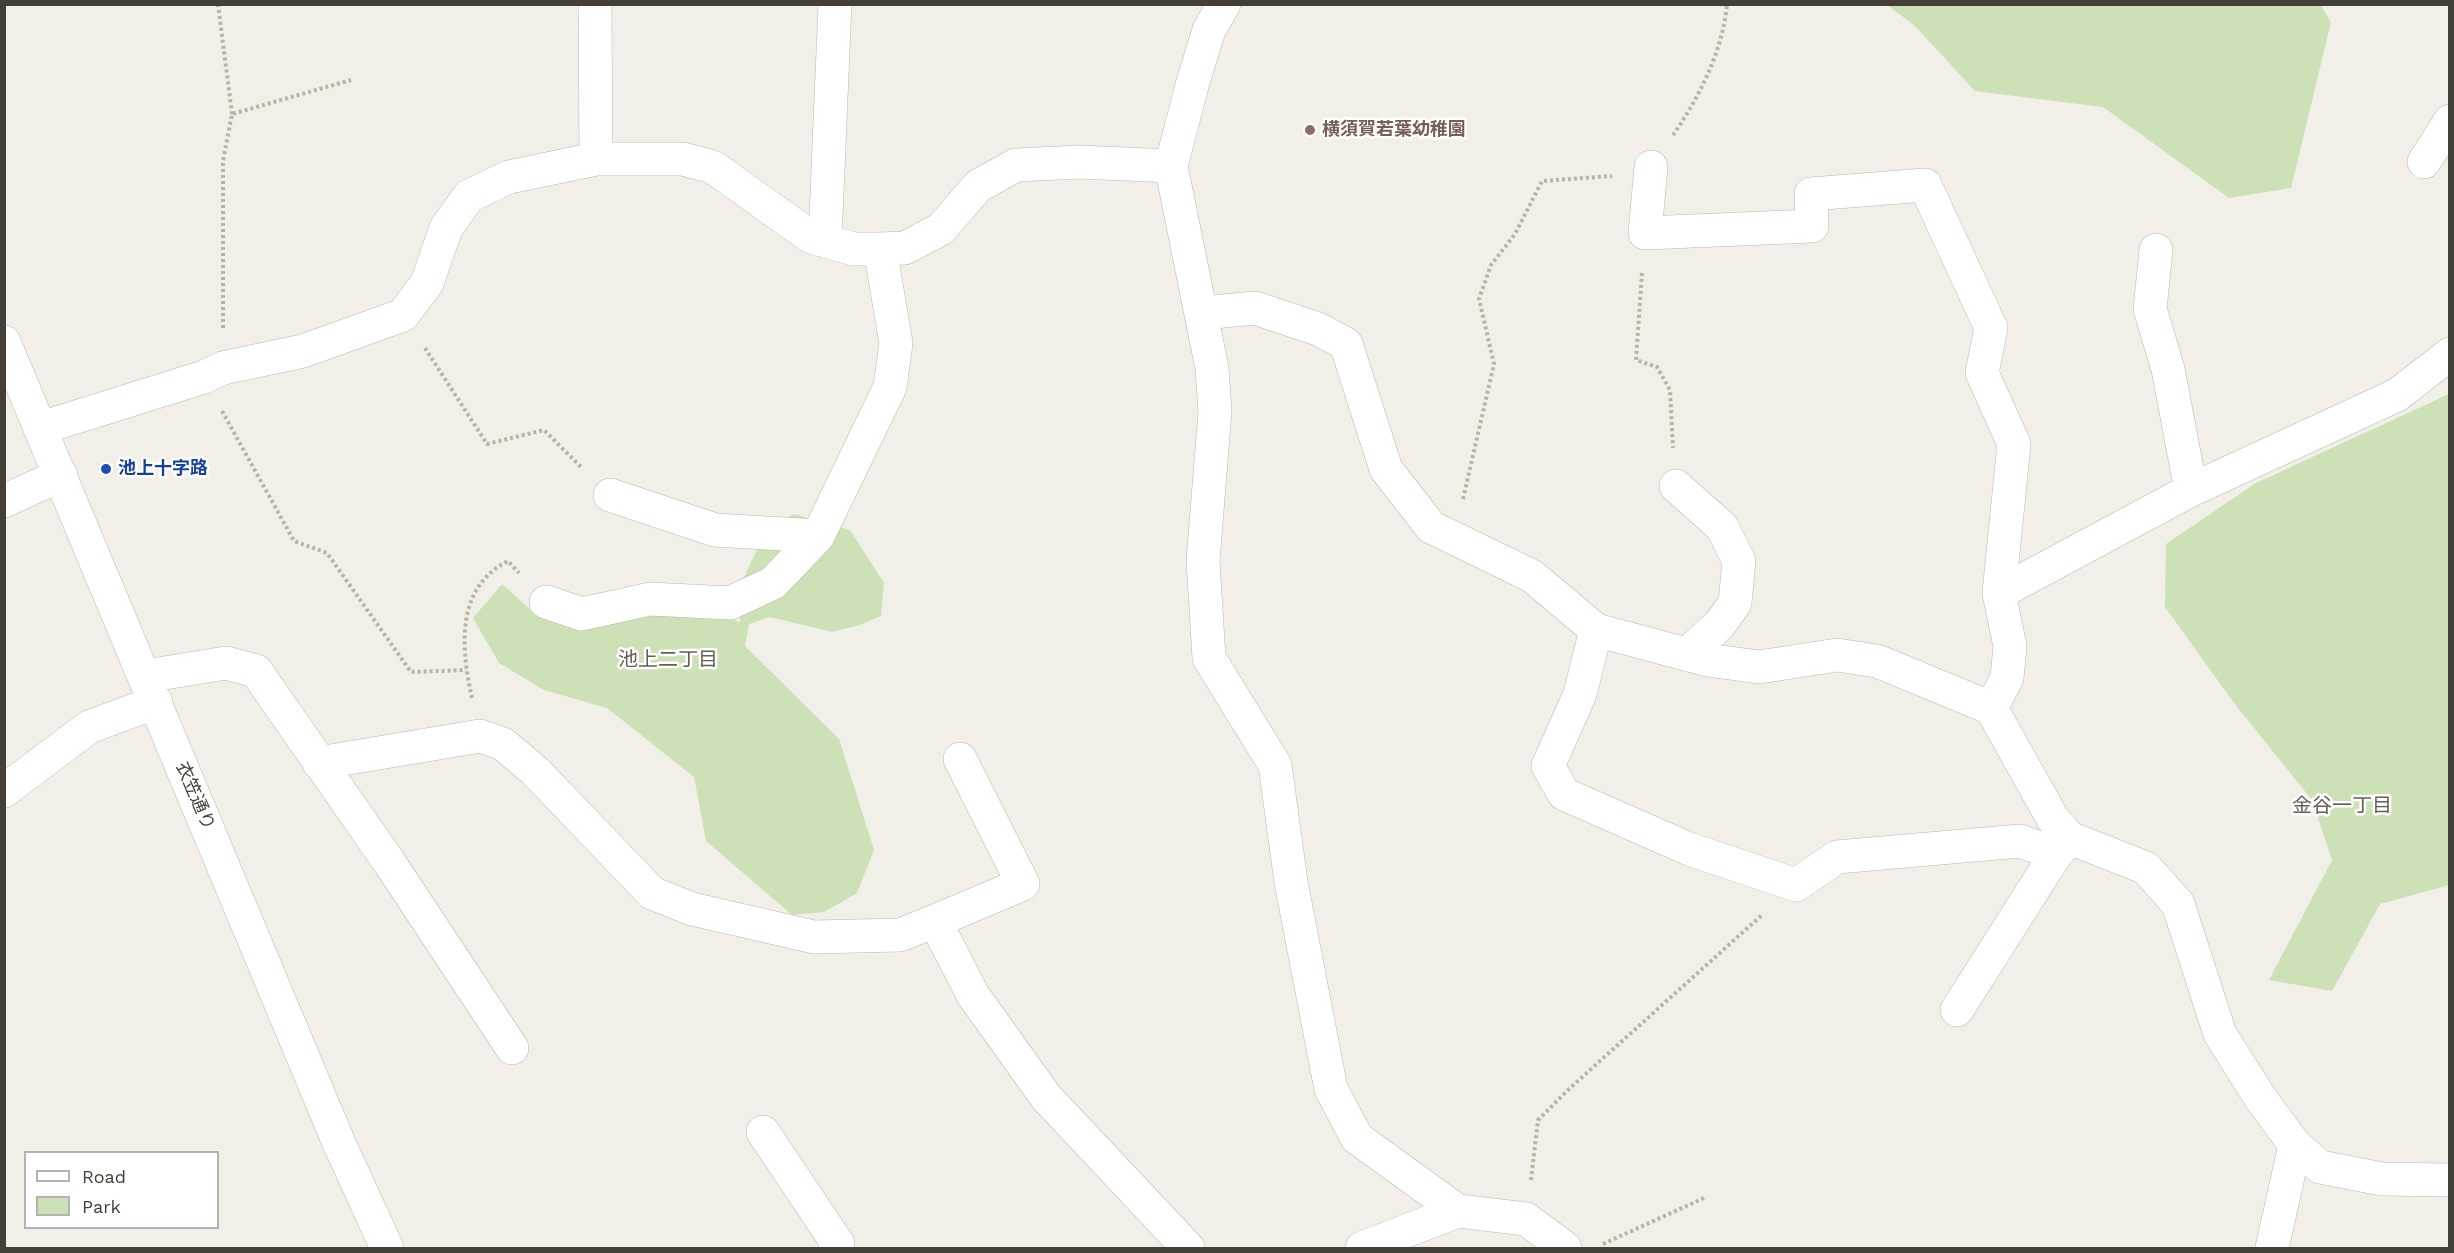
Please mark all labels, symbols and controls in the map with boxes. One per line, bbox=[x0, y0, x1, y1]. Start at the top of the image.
place label: 横須賀若葉幼稚園 bbox=[1322, 119, 1466, 141]
marker: 横須賀若葉幼稚園 bbox=[1303, 123, 1317, 137]
place label: 池上十字路 bbox=[118, 458, 208, 480]
marker: 池上十字路 bbox=[99, 462, 113, 476]
district label: 池上二丁目 bbox=[618, 648, 718, 672]
street label: 衣笠通り bbox=[171, 759, 219, 833]
district label: 金谷一丁目 bbox=[2292, 794, 2392, 818]
legend bbox=[24, 1151, 219, 1229]
text: Road bbox=[82, 1166, 126, 1187]
text: Park bbox=[82, 1196, 121, 1217]

